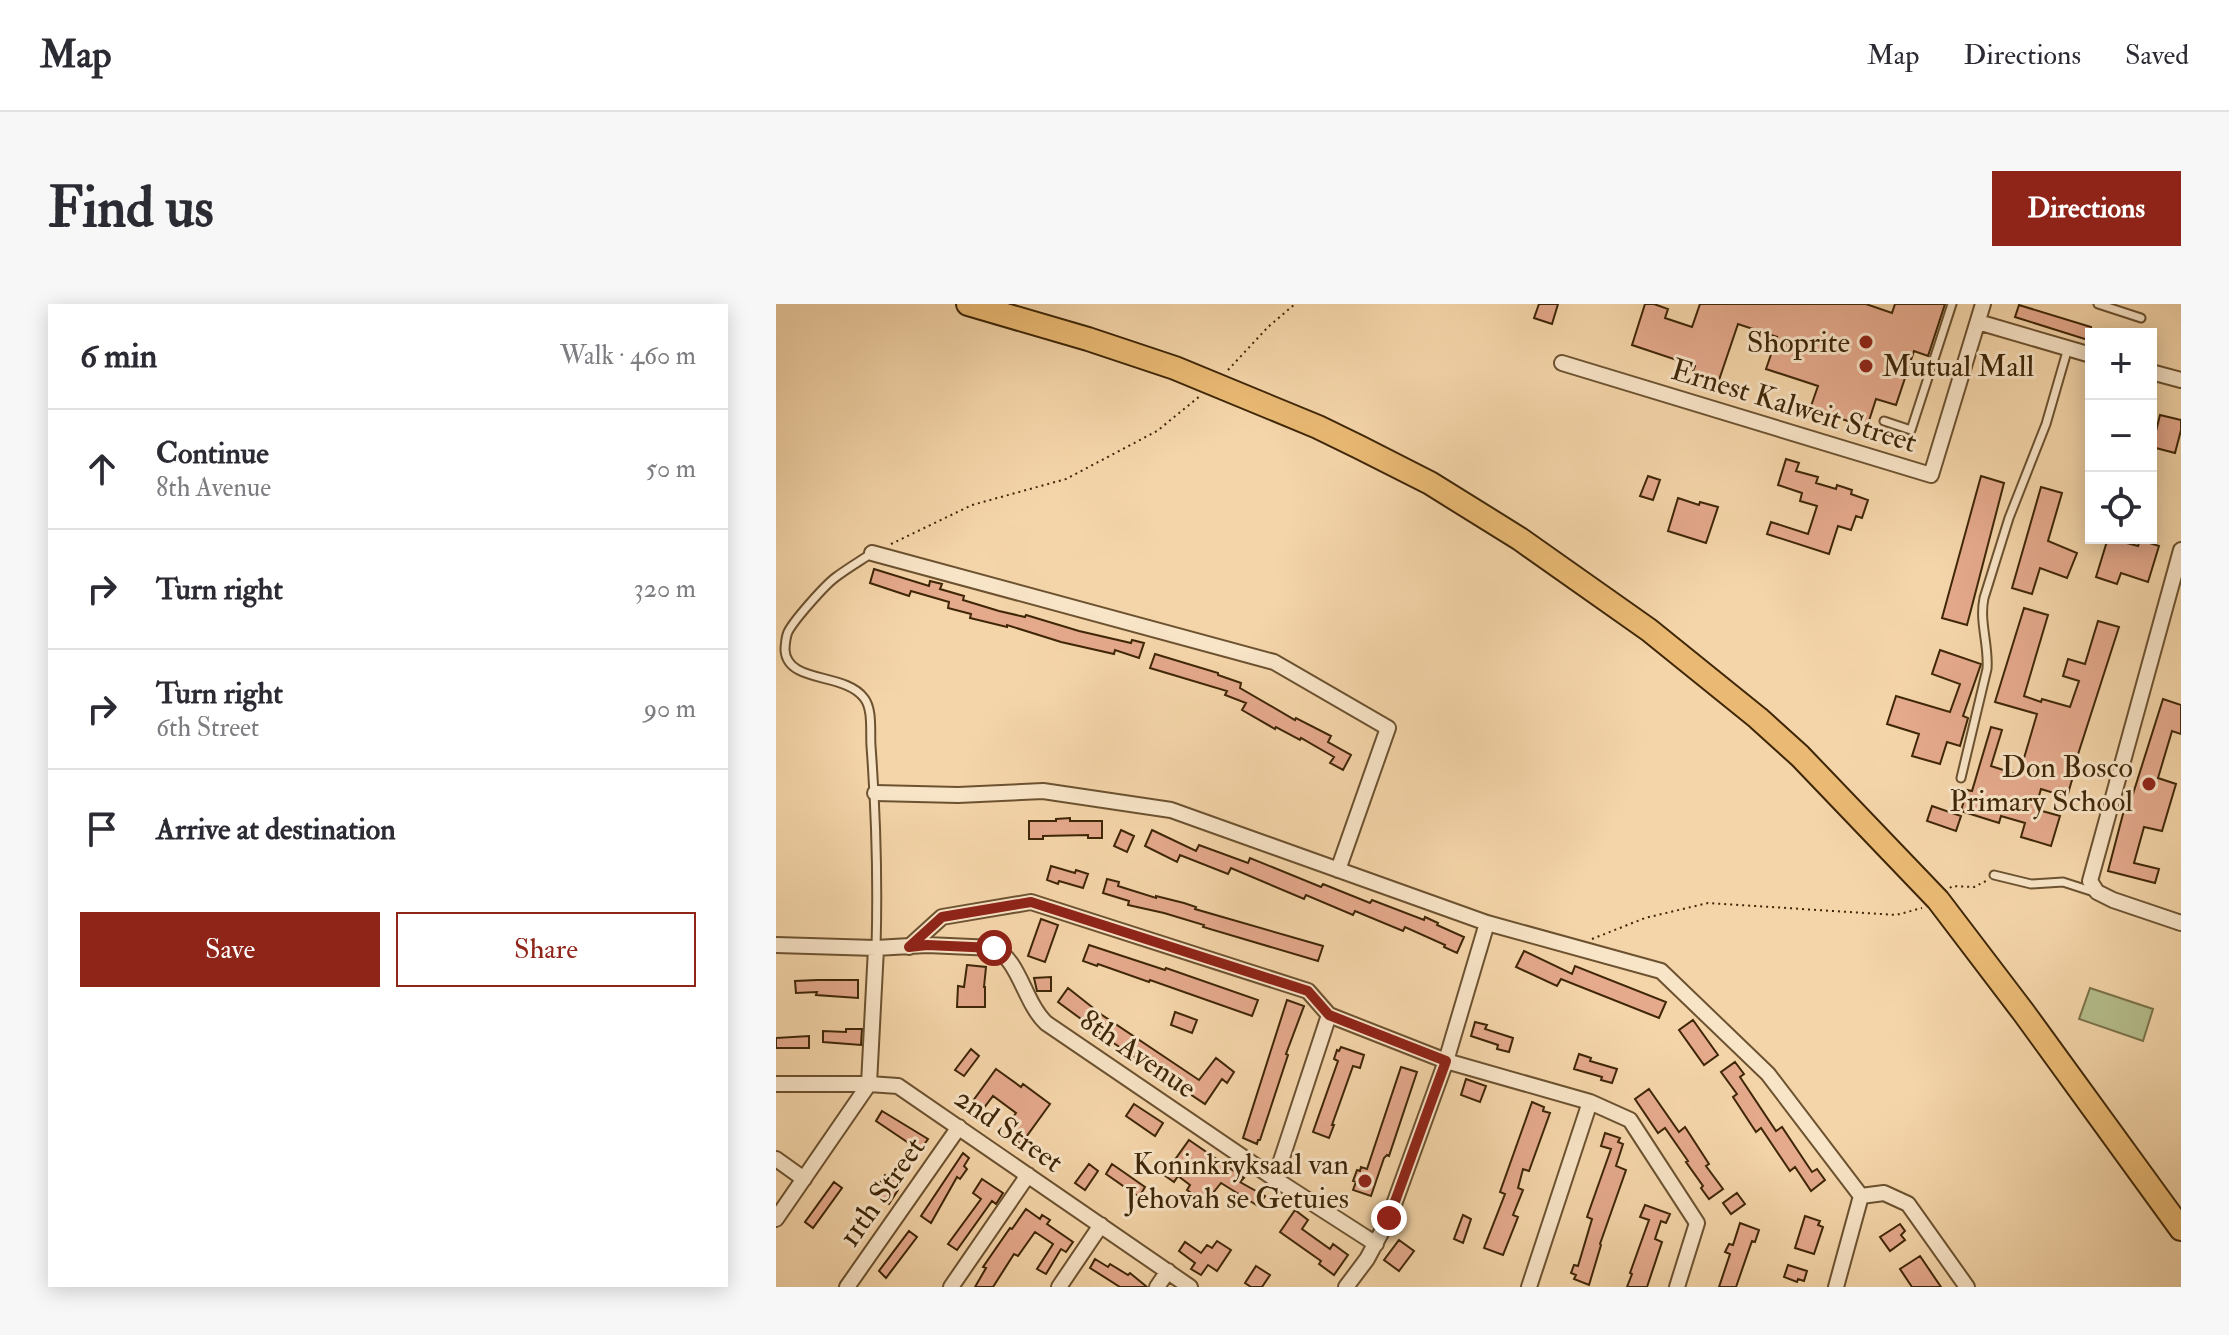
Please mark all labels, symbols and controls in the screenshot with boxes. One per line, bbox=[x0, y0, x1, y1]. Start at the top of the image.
text: Map bbox=[40, 31, 111, 79]
text: Map bbox=[1867, 38, 1920, 73]
text: Directions bbox=[1964, 38, 2081, 73]
text: Saved bbox=[2125, 38, 2189, 73]
button: Directions bbox=[1992, 171, 2181, 246]
text: Find us bbox=[48, 173, 214, 244]
place label: Shoprite bbox=[1747, 324, 1850, 361]
map controls bbox=[2085, 328, 2157, 544]
button: + bbox=[2085, 328, 2157, 400]
marker: Shoprite bbox=[1857, 333, 1875, 351]
text: 6 min bbox=[80, 335, 157, 378]
text: Walk · 460 m bbox=[560, 340, 696, 372]
place label: Mutual Mall bbox=[1882, 348, 2034, 385]
street label: Ernest Kalweit Street bbox=[1667, 351, 1922, 461]
marker: Mutual Mall bbox=[1857, 357, 1875, 375]
button: − bbox=[2085, 400, 2157, 472]
text: Continue bbox=[156, 435, 269, 472]
icon: ahead bbox=[80, 447, 124, 491]
text: 50 m bbox=[646, 453, 696, 485]
text: 8th Avenue bbox=[156, 472, 271, 504]
button: locate bbox=[2085, 472, 2157, 544]
icon: right bbox=[80, 567, 124, 611]
text: Turn right bbox=[156, 571, 283, 608]
text: 320 m bbox=[634, 573, 696, 605]
text: Turn right bbox=[156, 675, 283, 712]
icon: right bbox=[80, 687, 124, 731]
text: 90 m bbox=[644, 693, 696, 725]
text: 6th Street bbox=[156, 712, 259, 744]
place label: Don Bosco Primary School bbox=[1949, 749, 2133, 820]
marker: Don Bosco Primary School bbox=[2140, 775, 2158, 793]
icon: arrive bbox=[80, 807, 124, 851]
text: Arrive at destination bbox=[156, 811, 396, 848]
button: Save bbox=[80, 912, 380, 987]
button: Share bbox=[396, 912, 696, 987]
route start bbox=[976, 930, 1012, 966]
street label: 8th Avenue bbox=[1073, 1002, 1203, 1106]
street label: 2nd Street bbox=[948, 1079, 1071, 1181]
street label: 11th Street bbox=[831, 1130, 933, 1254]
place label: Koninkryksaal van Jehovah se Getuies bbox=[1124, 1146, 1349, 1217]
marker: Koninkryksaal van Jehovah se Getuies bbox=[1356, 1172, 1374, 1190]
route end bbox=[1371, 1200, 1407, 1236]

